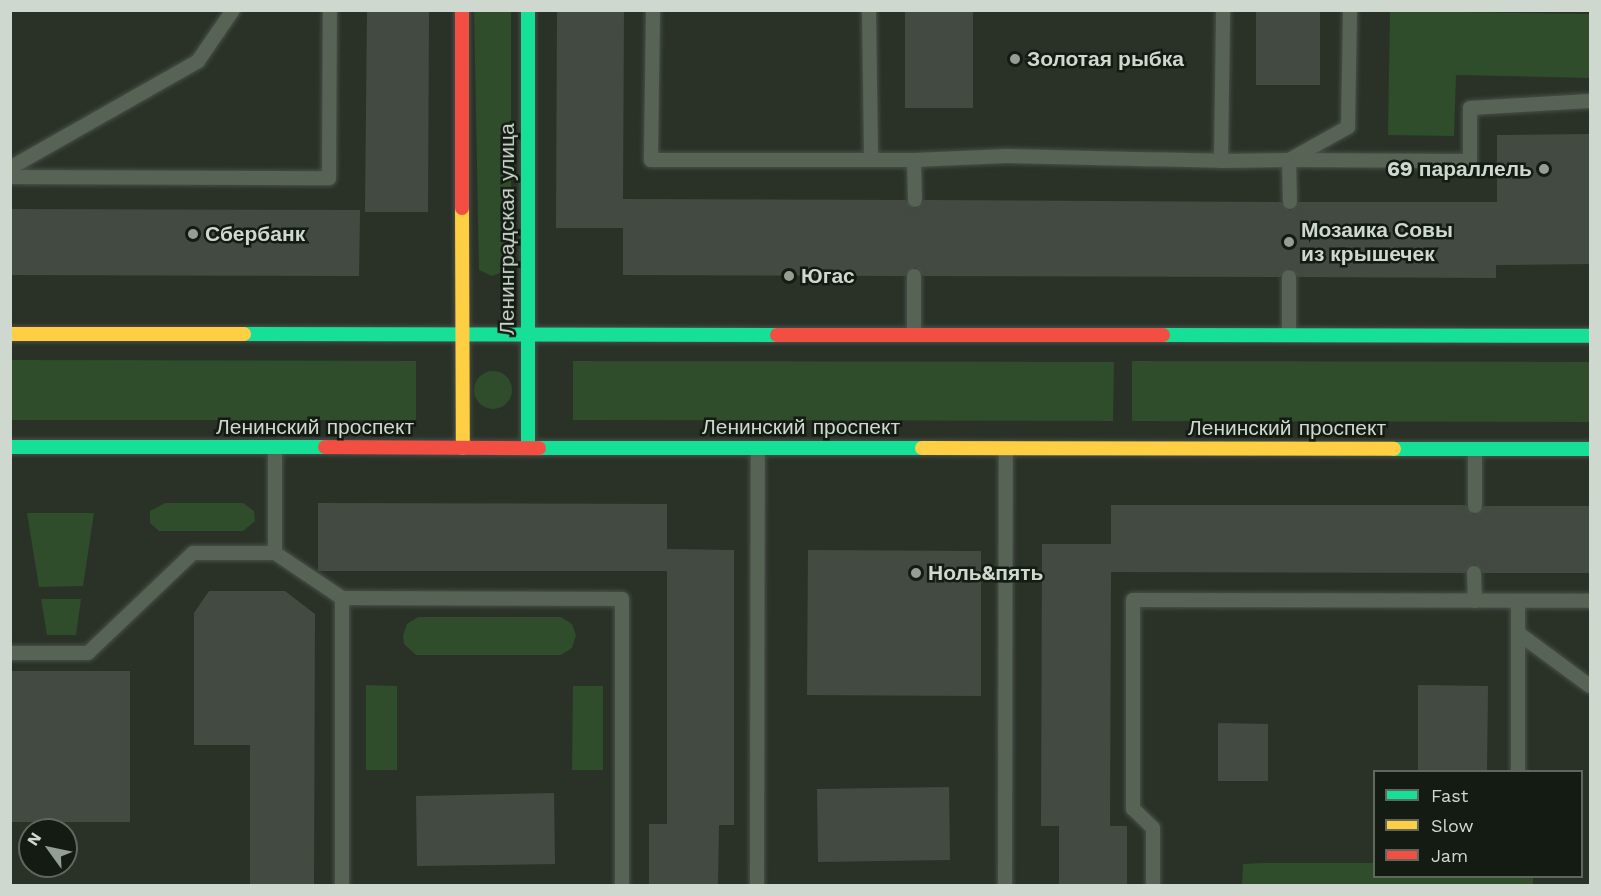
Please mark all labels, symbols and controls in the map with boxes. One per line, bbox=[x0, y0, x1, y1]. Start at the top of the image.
place label: Золотая рыбка bbox=[1027, 46, 1184, 72]
marker: Золотая рыбка bbox=[1008, 52, 1022, 66]
street label: Ленинградская улица bbox=[494, 123, 520, 335]
place label: 69 параллель bbox=[1387, 156, 1532, 182]
marker: 69 параллель bbox=[1537, 162, 1551, 176]
place label: Мозаика Совы из крышечек bbox=[1301, 217, 1453, 267]
place label: Сбербанк bbox=[205, 221, 305, 247]
marker: Сбербанк bbox=[186, 227, 200, 241]
marker: Мозаика Совы из крышечек bbox=[1282, 235, 1296, 249]
place label: Югас bbox=[801, 263, 855, 289]
marker: Югас bbox=[782, 269, 796, 283]
street label: Ленинский проспект bbox=[216, 414, 414, 440]
street label: Ленинский проспект bbox=[702, 414, 900, 440]
street label: Ленинский проспект bbox=[1188, 415, 1386, 441]
place label: Ноль&пять bbox=[928, 560, 1043, 586]
marker: Ноль&пять bbox=[909, 566, 923, 580]
legend bbox=[1373, 770, 1583, 878]
text: Fast bbox=[1431, 785, 1468, 806]
text: Slow bbox=[1431, 815, 1474, 836]
north arrow bbox=[18, 818, 78, 878]
text: N bbox=[23, 829, 45, 849]
text: Jam bbox=[1431, 845, 1468, 866]

